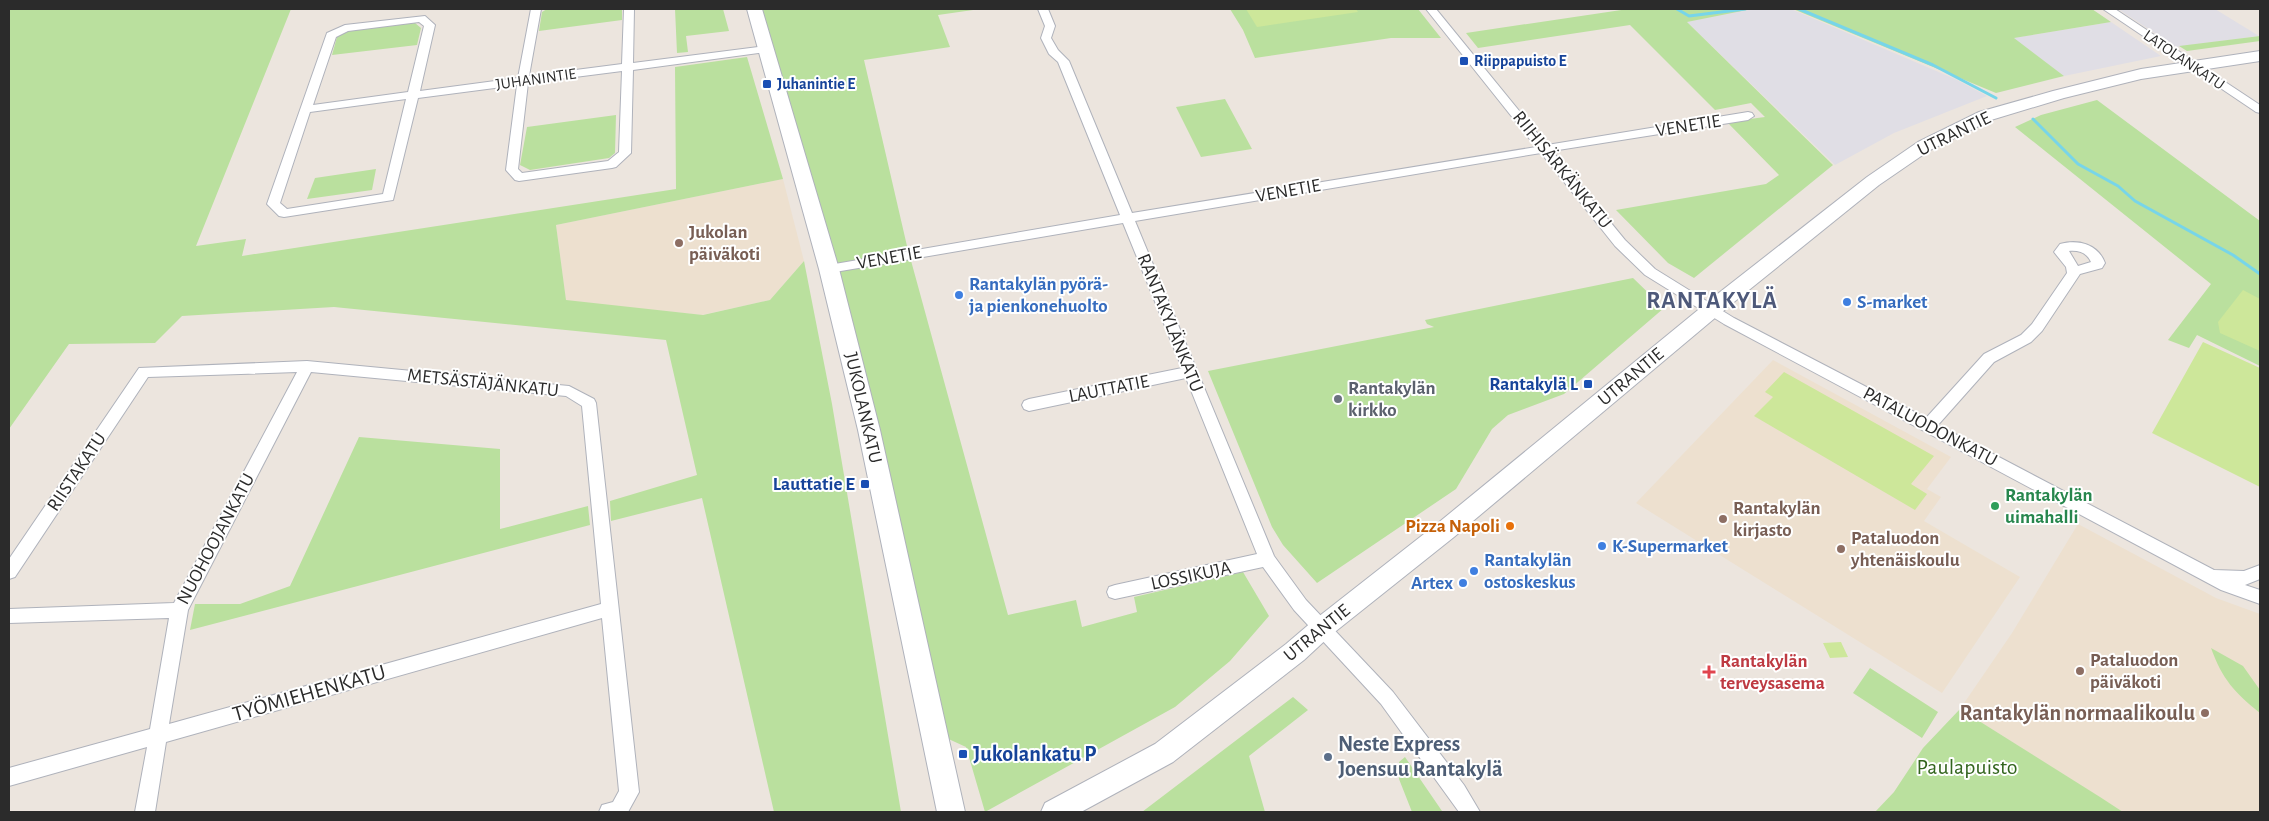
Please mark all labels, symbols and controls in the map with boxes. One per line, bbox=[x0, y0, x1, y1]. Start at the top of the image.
street label: LATOLANKATU bbox=[2140, 27, 2228, 93]
place label: Riippapuisto E bbox=[1474, 53, 1567, 69]
marker: Riippapuisto E bbox=[1458, 55, 1470, 67]
street label: JUHANINTIE bbox=[495, 65, 577, 93]
place label: Juhanintie E bbox=[777, 76, 855, 92]
marker: Juhanintie E bbox=[761, 78, 773, 90]
street label: RIIHISÄRKÄNKATU bbox=[1509, 107, 1616, 232]
street label: UTRANTIE bbox=[1914, 108, 1994, 160]
street label: VENETIE bbox=[1654, 111, 1722, 141]
street label: VENETIE bbox=[1254, 176, 1322, 206]
place label: Jukolan päiväkoti bbox=[689, 223, 760, 264]
marker: Jukolan päiväkoti bbox=[673, 237, 685, 249]
street label: VENETIE bbox=[855, 243, 923, 273]
street label: RANTAKYLÄNKATU bbox=[1134, 251, 1207, 395]
place label: Rantakylän pyörä- ja pienkonehuolto bbox=[969, 275, 1108, 316]
district label: RANTAKYLÄ bbox=[1646, 286, 1778, 313]
marker: Rantakylän pyörä- ja pienkonehuolto bbox=[953, 289, 965, 301]
place label: S-market bbox=[1857, 293, 1928, 312]
marker: S-market bbox=[1841, 296, 1853, 308]
street label: UTRANTIE bbox=[1595, 344, 1667, 410]
street label: JUKOLANKATU bbox=[841, 351, 885, 465]
street label: METSÄSTÄJÄNKATU bbox=[406, 365, 560, 400]
street label: LAUTTATIE bbox=[1067, 372, 1151, 406]
place label: Rantakylä L bbox=[1489, 375, 1579, 394]
marker: Rantakylä L bbox=[1582, 378, 1594, 390]
place label: Rantakylän kirkko bbox=[1348, 379, 1436, 420]
street label: PATALUODONKATU bbox=[1860, 384, 2000, 470]
marker: Rantakylän kirkko bbox=[1332, 393, 1344, 405]
street label: RIISTAKATU bbox=[44, 429, 110, 515]
street label: NUOHOOJANKATU bbox=[174, 470, 258, 608]
place label: Lauttatie E bbox=[773, 475, 855, 494]
marker: Lauttatie E bbox=[859, 478, 871, 490]
place label: Rantakylän uimahalli bbox=[2005, 486, 2093, 527]
place label: Rantakylän kirjasto bbox=[1733, 499, 1821, 540]
marker: Rantakylän uimahalli bbox=[1989, 500, 2001, 512]
marker: Rantakylän kirjasto bbox=[1717, 513, 1729, 525]
place label: Pizza Napoli bbox=[1405, 517, 1500, 536]
marker: Pizza Napoli bbox=[1504, 520, 1516, 532]
place label: Pataluodon yhtenäiskoulu bbox=[1850, 529, 1960, 570]
place label: K-Supermarket bbox=[1612, 537, 1728, 556]
marker: K-Supermarket bbox=[1596, 540, 1608, 552]
marker: Pataluodon yhtenäiskoulu bbox=[1835, 543, 1847, 555]
place label: Rantakylän ostoskeskus bbox=[1484, 551, 1576, 592]
street label: LOSSIKUJA bbox=[1149, 558, 1233, 594]
marker: Rantakylän ostoskeskus bbox=[1468, 565, 1480, 577]
place label: Artex bbox=[1411, 574, 1453, 593]
marker: Artex bbox=[1457, 577, 1469, 589]
street label: UTRANTIE bbox=[1280, 601, 1354, 665]
place label: Pataluodon päiväkoti bbox=[2090, 651, 2178, 692]
place label: Rantakylän terveysasema bbox=[1720, 652, 1825, 693]
street label: TYÖMIEHENKATU bbox=[230, 661, 388, 725]
marker: Rantakylän terveysasema bbox=[1702, 665, 1716, 679]
marker: Pataluodon päiväkoti bbox=[2074, 665, 2086, 677]
place label: Rantakylän normaalikoulu bbox=[1960, 702, 2196, 725]
marker: Rantakylän normaalikoulu bbox=[2199, 707, 2211, 719]
place label: Neste Express Joensuu Rantakylä bbox=[1338, 733, 1503, 781]
place label: Jukolankatu P bbox=[973, 743, 1096, 765]
marker: Jukolankatu P bbox=[957, 748, 969, 760]
marker: Neste Express Joensuu Rantakylä bbox=[1322, 751, 1334, 763]
park label: Paulapuisto bbox=[1916, 756, 2018, 778]

